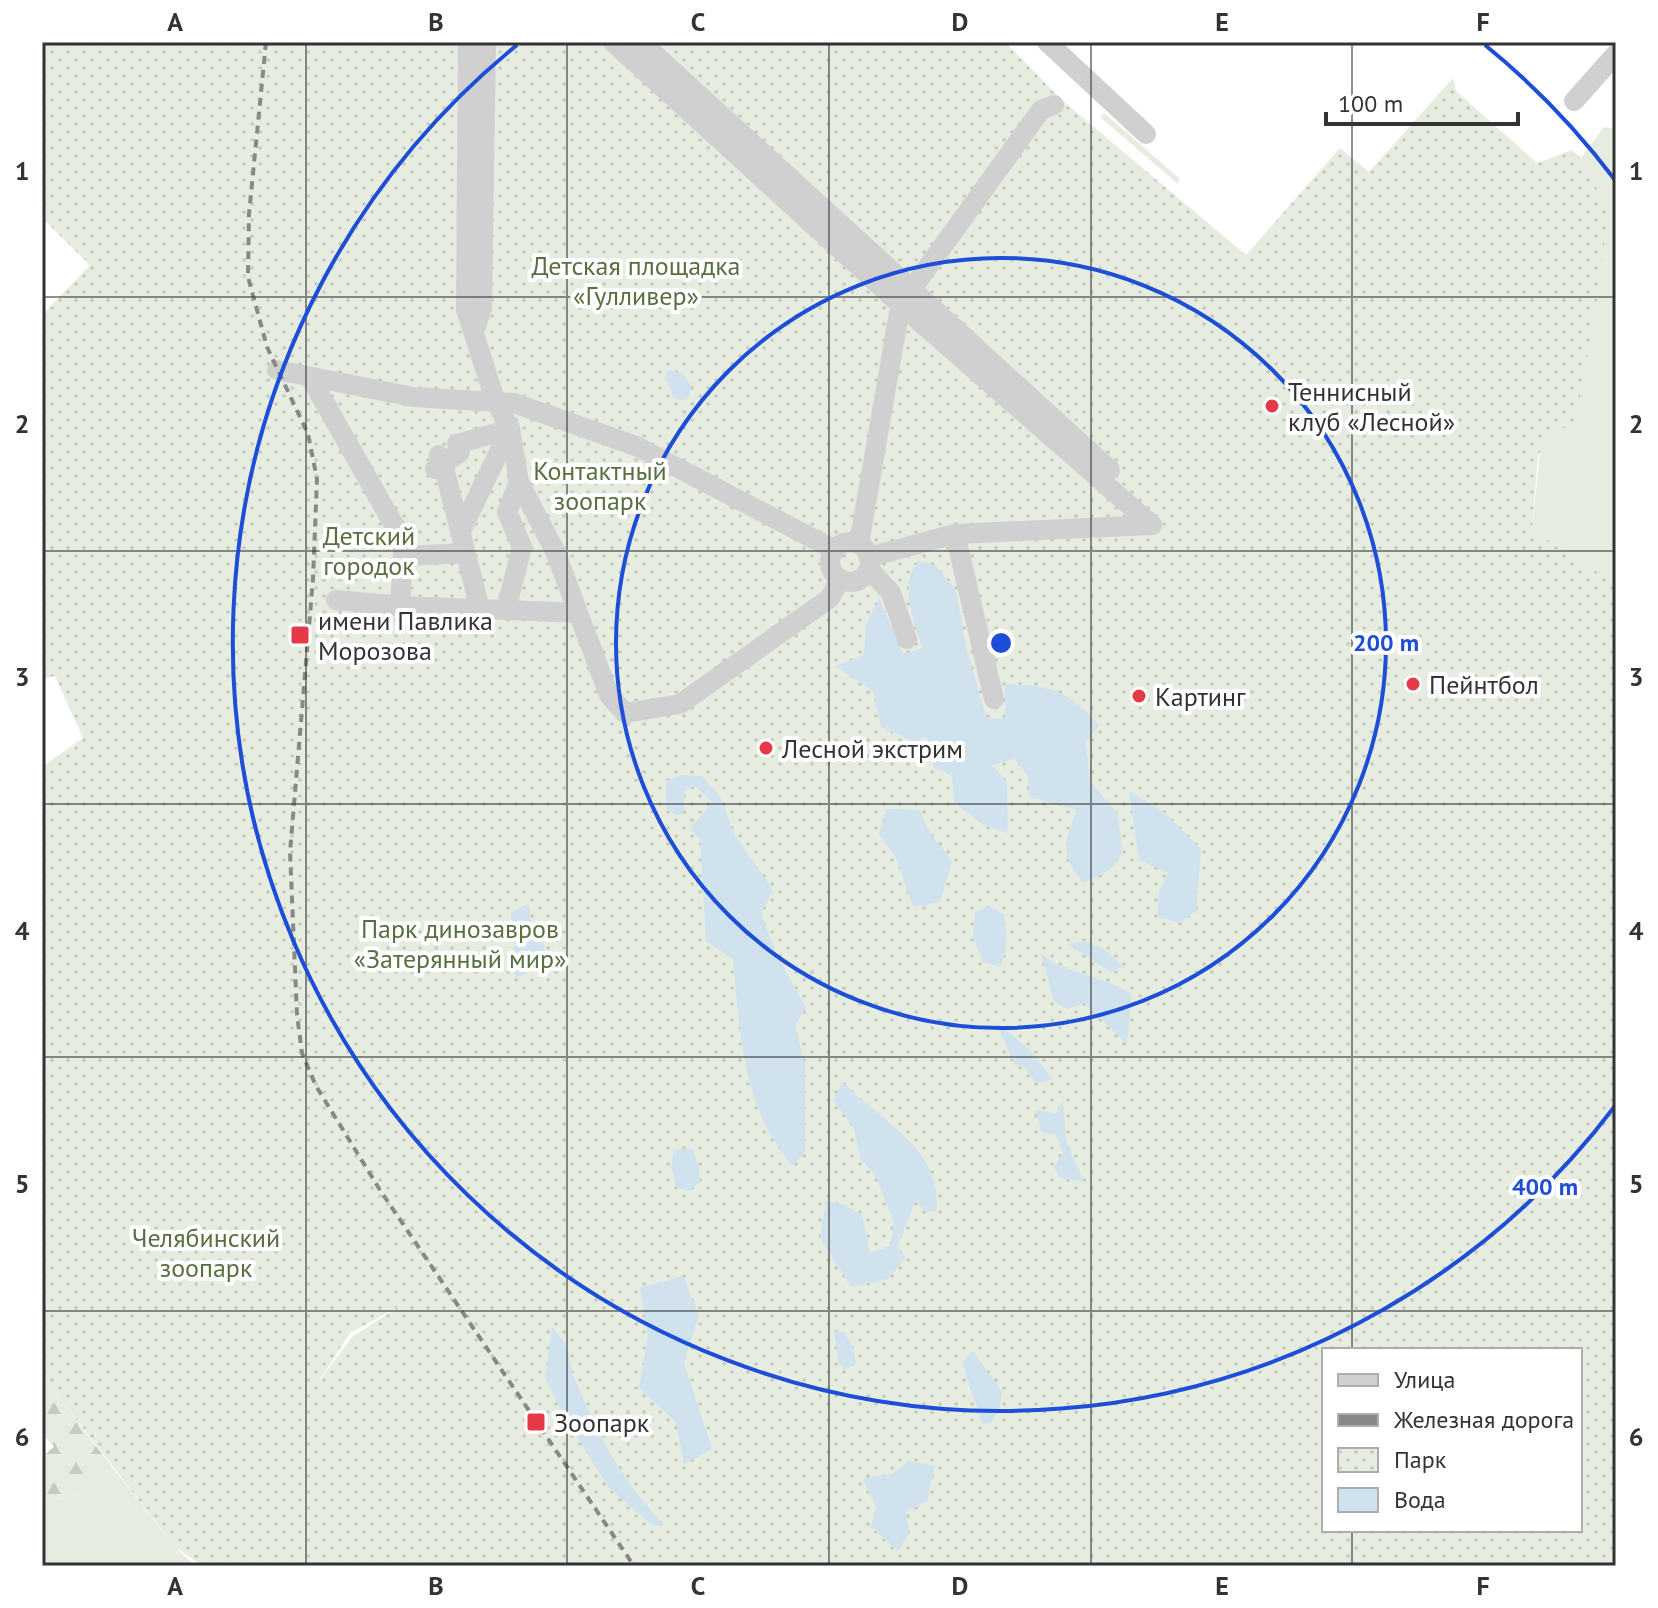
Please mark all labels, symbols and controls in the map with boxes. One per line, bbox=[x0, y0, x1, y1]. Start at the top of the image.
text: A bbox=[167, 5, 183, 38]
text: B bbox=[428, 5, 444, 38]
text: C bbox=[691, 5, 705, 38]
text: D bbox=[952, 5, 968, 38]
text: E bbox=[1215, 5, 1229, 38]
text: F bbox=[1476, 5, 1490, 38]
scale bar bbox=[1326, 76, 1518, 126]
text: 100 m bbox=[1338, 88, 1403, 119]
text: 1 bbox=[15, 154, 29, 187]
text: 1 bbox=[1629, 154, 1643, 187]
park label: Детская площадка «Гулливер» bbox=[531, 249, 741, 312]
place label: Теннисный клуб «Лесной» bbox=[1288, 375, 1455, 438]
marker: Теннисный клуб «Лесной» bbox=[1263, 397, 1281, 415]
text: 2 bbox=[15, 407, 29, 440]
text: 2 bbox=[1629, 407, 1643, 440]
park label: Контактный зоопарк bbox=[533, 454, 667, 517]
park label: Детский городок bbox=[323, 519, 415, 582]
place label: имени Павлика Морозова bbox=[318, 604, 493, 667]
marker: имени Павлика Морозова bbox=[289, 624, 311, 646]
text: 200 m bbox=[1353, 627, 1419, 658]
centre of rings bbox=[987, 629, 1015, 657]
text: 3 bbox=[15, 660, 29, 693]
text: 3 bbox=[1629, 660, 1643, 693]
place label: Пейнтбол bbox=[1429, 668, 1539, 701]
marker: Пейнтбол bbox=[1404, 675, 1422, 693]
place label: Картинг bbox=[1155, 680, 1246, 713]
marker: Картинг bbox=[1130, 687, 1148, 705]
place label: Лесной экстрим bbox=[781, 732, 963, 765]
marker: Лесной экстрим bbox=[757, 739, 775, 757]
park label: Парк динозавров «Затерянный мир» bbox=[354, 912, 566, 975]
text: 4 bbox=[15, 914, 30, 947]
text: 4 bbox=[1629, 914, 1644, 947]
text: 5 bbox=[15, 1167, 29, 1200]
text: 5 bbox=[1629, 1167, 1643, 1200]
text: 400 m bbox=[1512, 1171, 1578, 1202]
park label: Челябинский зоопарк bbox=[132, 1221, 280, 1284]
legend bbox=[1322, 1348, 1582, 1532]
text: Улица bbox=[1394, 1364, 1455, 1395]
text: Железная дорога bbox=[1393, 1404, 1574, 1435]
place label: Зоопарк bbox=[554, 1406, 650, 1439]
marker: Зоопарк bbox=[525, 1411, 547, 1433]
text: 6 bbox=[15, 1420, 29, 1453]
text: 6 bbox=[1629, 1420, 1643, 1453]
text: Парк bbox=[1394, 1444, 1447, 1475]
text: Вода bbox=[1394, 1484, 1446, 1515]
text: A bbox=[167, 1569, 183, 1602]
text: B bbox=[428, 1569, 444, 1602]
text: C bbox=[691, 1569, 705, 1602]
text: D bbox=[952, 1569, 968, 1602]
text: E bbox=[1215, 1569, 1229, 1602]
text: F bbox=[1476, 1569, 1490, 1602]

